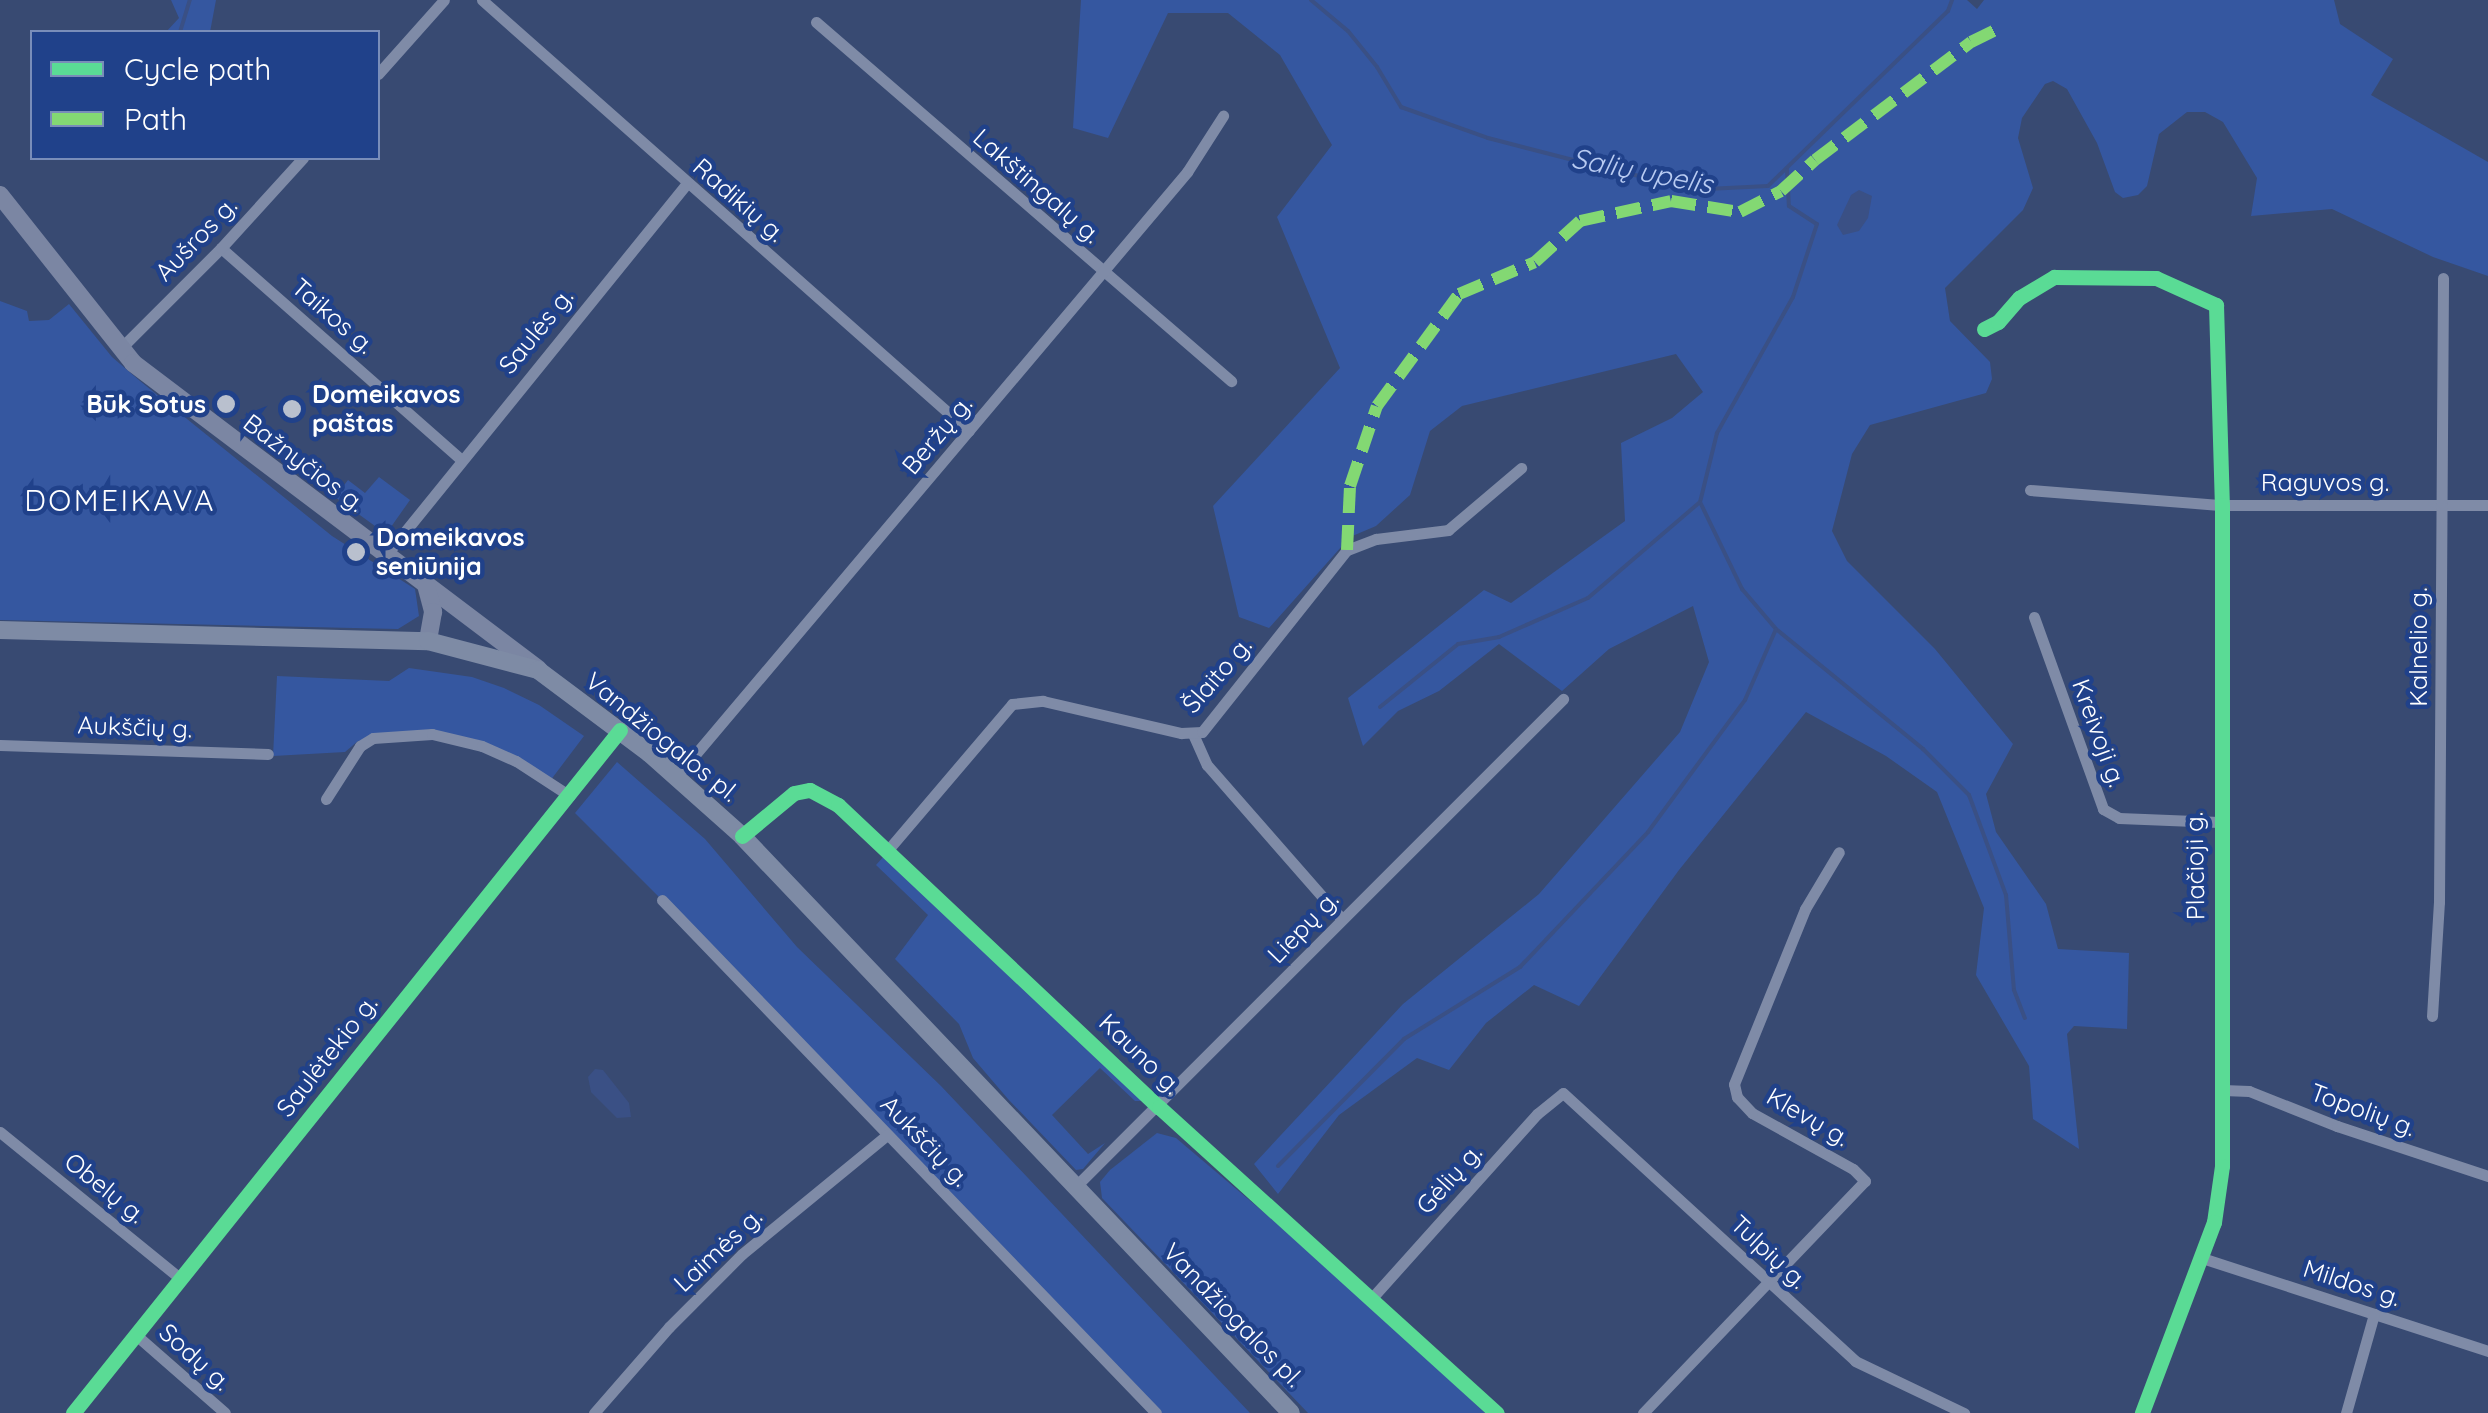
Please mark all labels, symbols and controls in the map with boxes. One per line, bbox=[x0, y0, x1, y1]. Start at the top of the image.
legend bbox=[30, 30, 380, 160]
text: Cycle path bbox=[124, 50, 271, 88]
text: Path bbox=[124, 100, 187, 138]
street label: Lakštingalų g. bbox=[967, 122, 1107, 250]
water label: Salių upelis bbox=[1569, 141, 1715, 201]
street label: Radikių g. bbox=[687, 152, 791, 248]
street label: Aušros g. bbox=[149, 191, 243, 287]
street label: Taikos g. bbox=[286, 272, 380, 360]
street label: Saulės g. bbox=[492, 282, 580, 380]
place label: Domeikavos paštas bbox=[312, 380, 460, 439]
place label: Būk Sotus bbox=[86, 389, 206, 419]
street label: Beržų g. bbox=[896, 390, 978, 480]
marker: Būk Sotus bbox=[215, 393, 237, 415]
marker: Domeikavos paštas bbox=[281, 398, 303, 420]
street label: Bažnyčios g. bbox=[237, 408, 371, 518]
street label: Raguvos g. bbox=[2261, 467, 2389, 497]
district label: DOMEIKAVA bbox=[24, 482, 216, 518]
place label: Domeikavos seniūnija bbox=[376, 523, 524, 582]
marker: Domeikavos seniūnija bbox=[345, 541, 367, 563]
street label: Kalnelio g. bbox=[2403, 587, 2433, 707]
street label: Šlaito g. bbox=[1176, 631, 1258, 719]
street label: Vandžiogalos pl. bbox=[579, 666, 745, 808]
street label: Kreivoji g. bbox=[2066, 675, 2132, 791]
street label: Aukščių g. bbox=[77, 710, 193, 744]
street label: Plačioji g. bbox=[2179, 812, 2211, 920]
street label: Liepų g. bbox=[1261, 885, 1345, 969]
street label: Saulėtekio g. bbox=[270, 989, 384, 1123]
street label: Kauno g. bbox=[1093, 1008, 1187, 1100]
street label: Topolių g. bbox=[2306, 1077, 2420, 1143]
street label: Klevų g. bbox=[1761, 1081, 1855, 1153]
street label: Aukščių g. bbox=[874, 1089, 976, 1193]
street label: Gėlių g. bbox=[1410, 1138, 1488, 1220]
street label: Obelų g. bbox=[59, 1146, 151, 1230]
street label: Laimės g. bbox=[668, 1202, 768, 1298]
street label: Tulpių g. bbox=[1724, 1209, 1814, 1295]
street label: Vandžiogalos pl. bbox=[1157, 1237, 1309, 1393]
street label: Mildos g. bbox=[2300, 1253, 2404, 1313]
street label: Sodų g. bbox=[153, 1317, 237, 1397]

